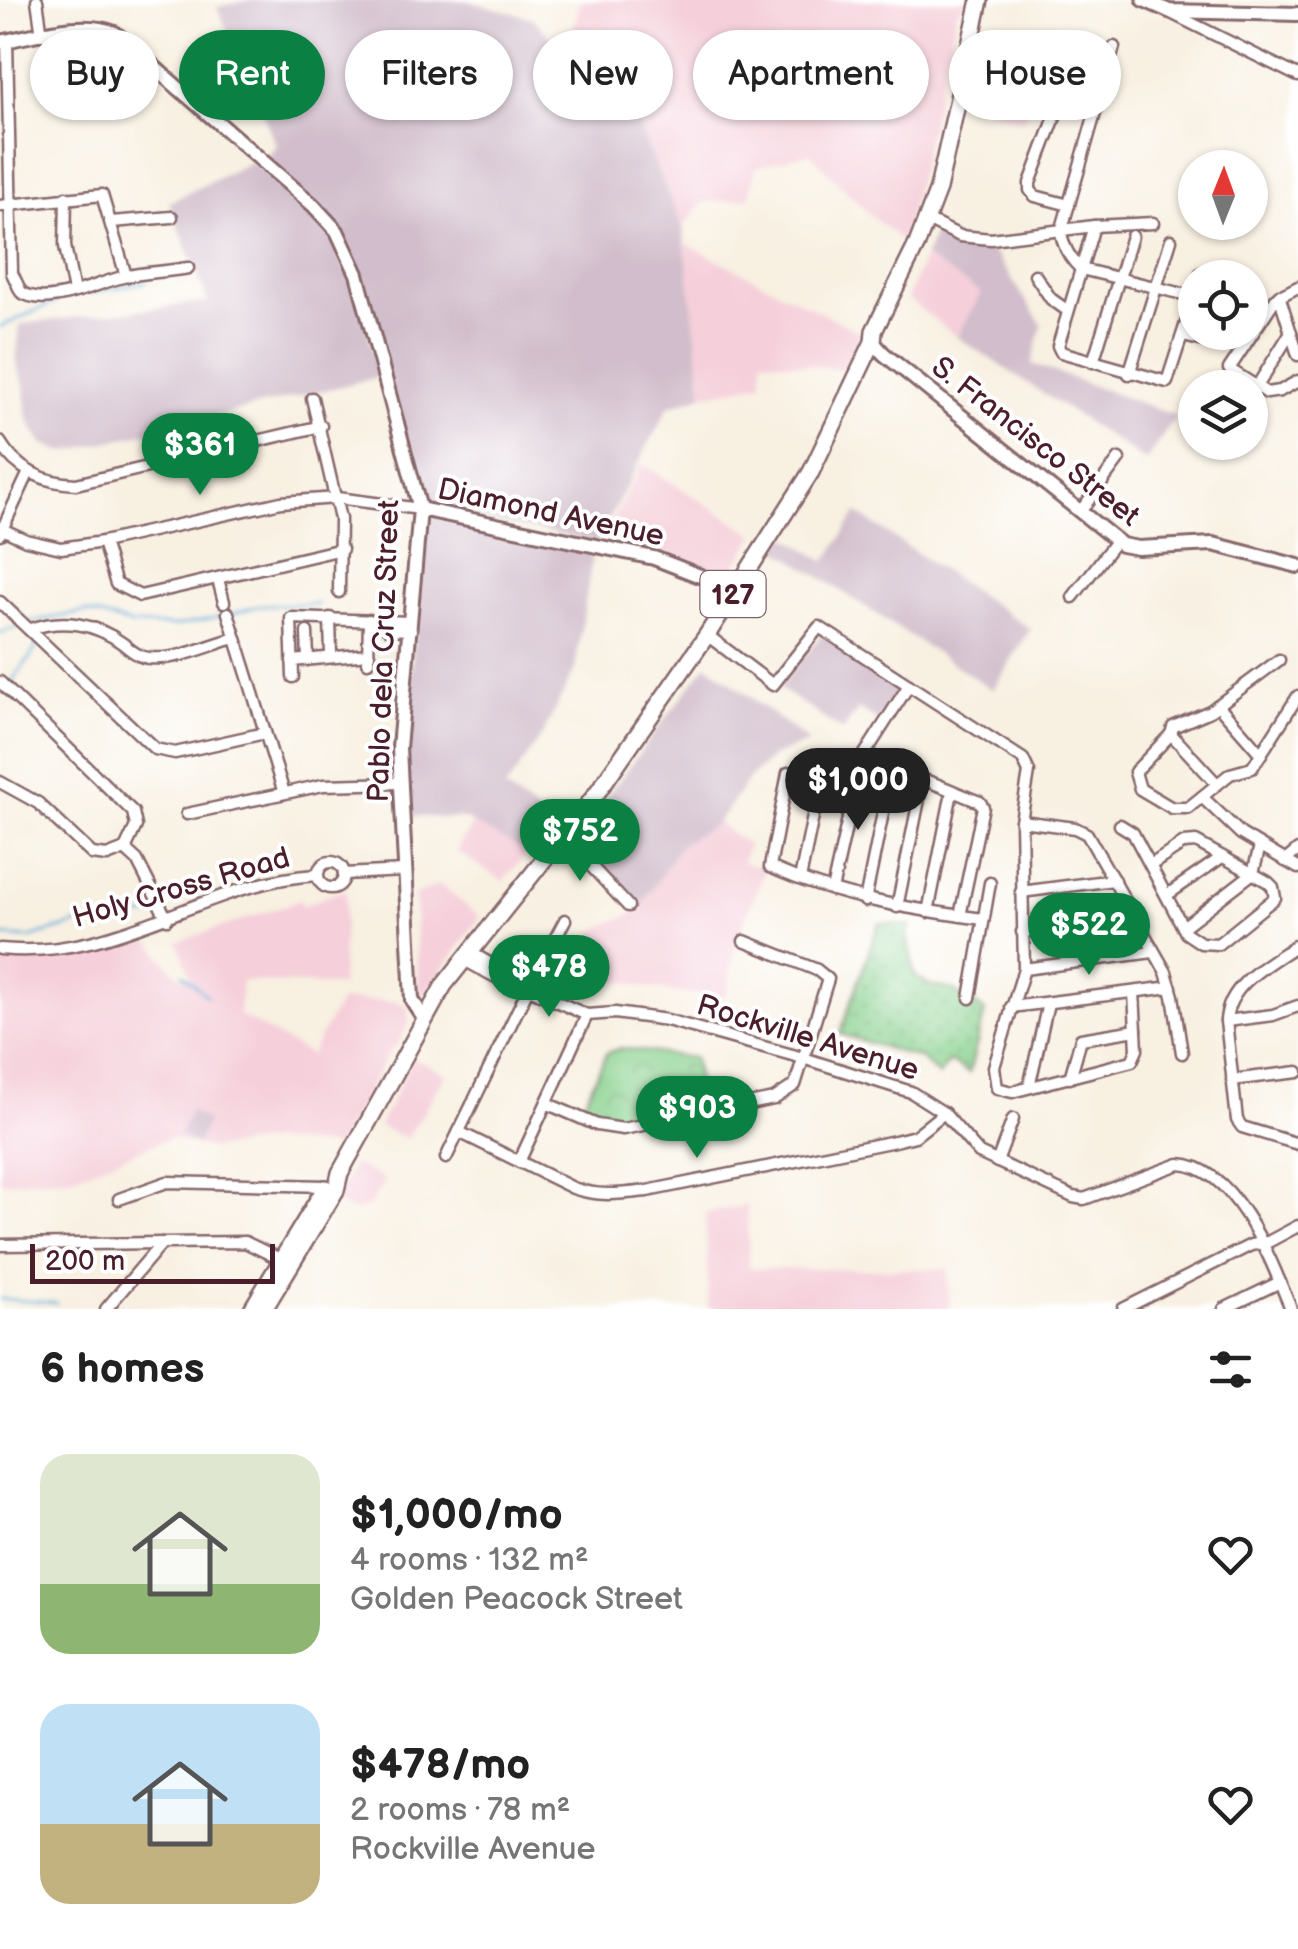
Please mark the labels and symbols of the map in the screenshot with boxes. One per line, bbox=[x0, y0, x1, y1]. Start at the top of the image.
north arrow bbox=[1178, 150, 1268, 240]
street label: S. Francisco Street bbox=[924, 349, 1147, 534]
pin: $361 bbox=[141, 413, 259, 498]
street label: Diamond Avenue bbox=[434, 471, 667, 555]
street label: Pablo dela Cruz Street bbox=[361, 499, 407, 803]
road number: 127 bbox=[700, 571, 766, 617]
pin: $1,000 bbox=[777, 748, 939, 833]
pin: $752 bbox=[521, 799, 639, 884]
street label: Holy Cross Road bbox=[69, 840, 294, 936]
pin: $522 bbox=[1030, 893, 1148, 978]
pin: $478 bbox=[490, 935, 608, 1020]
street label: Rockville Avenue bbox=[692, 987, 923, 1089]
pin: $903 bbox=[638, 1076, 756, 1161]
scale bar bbox=[30, 1239, 275, 1284]

